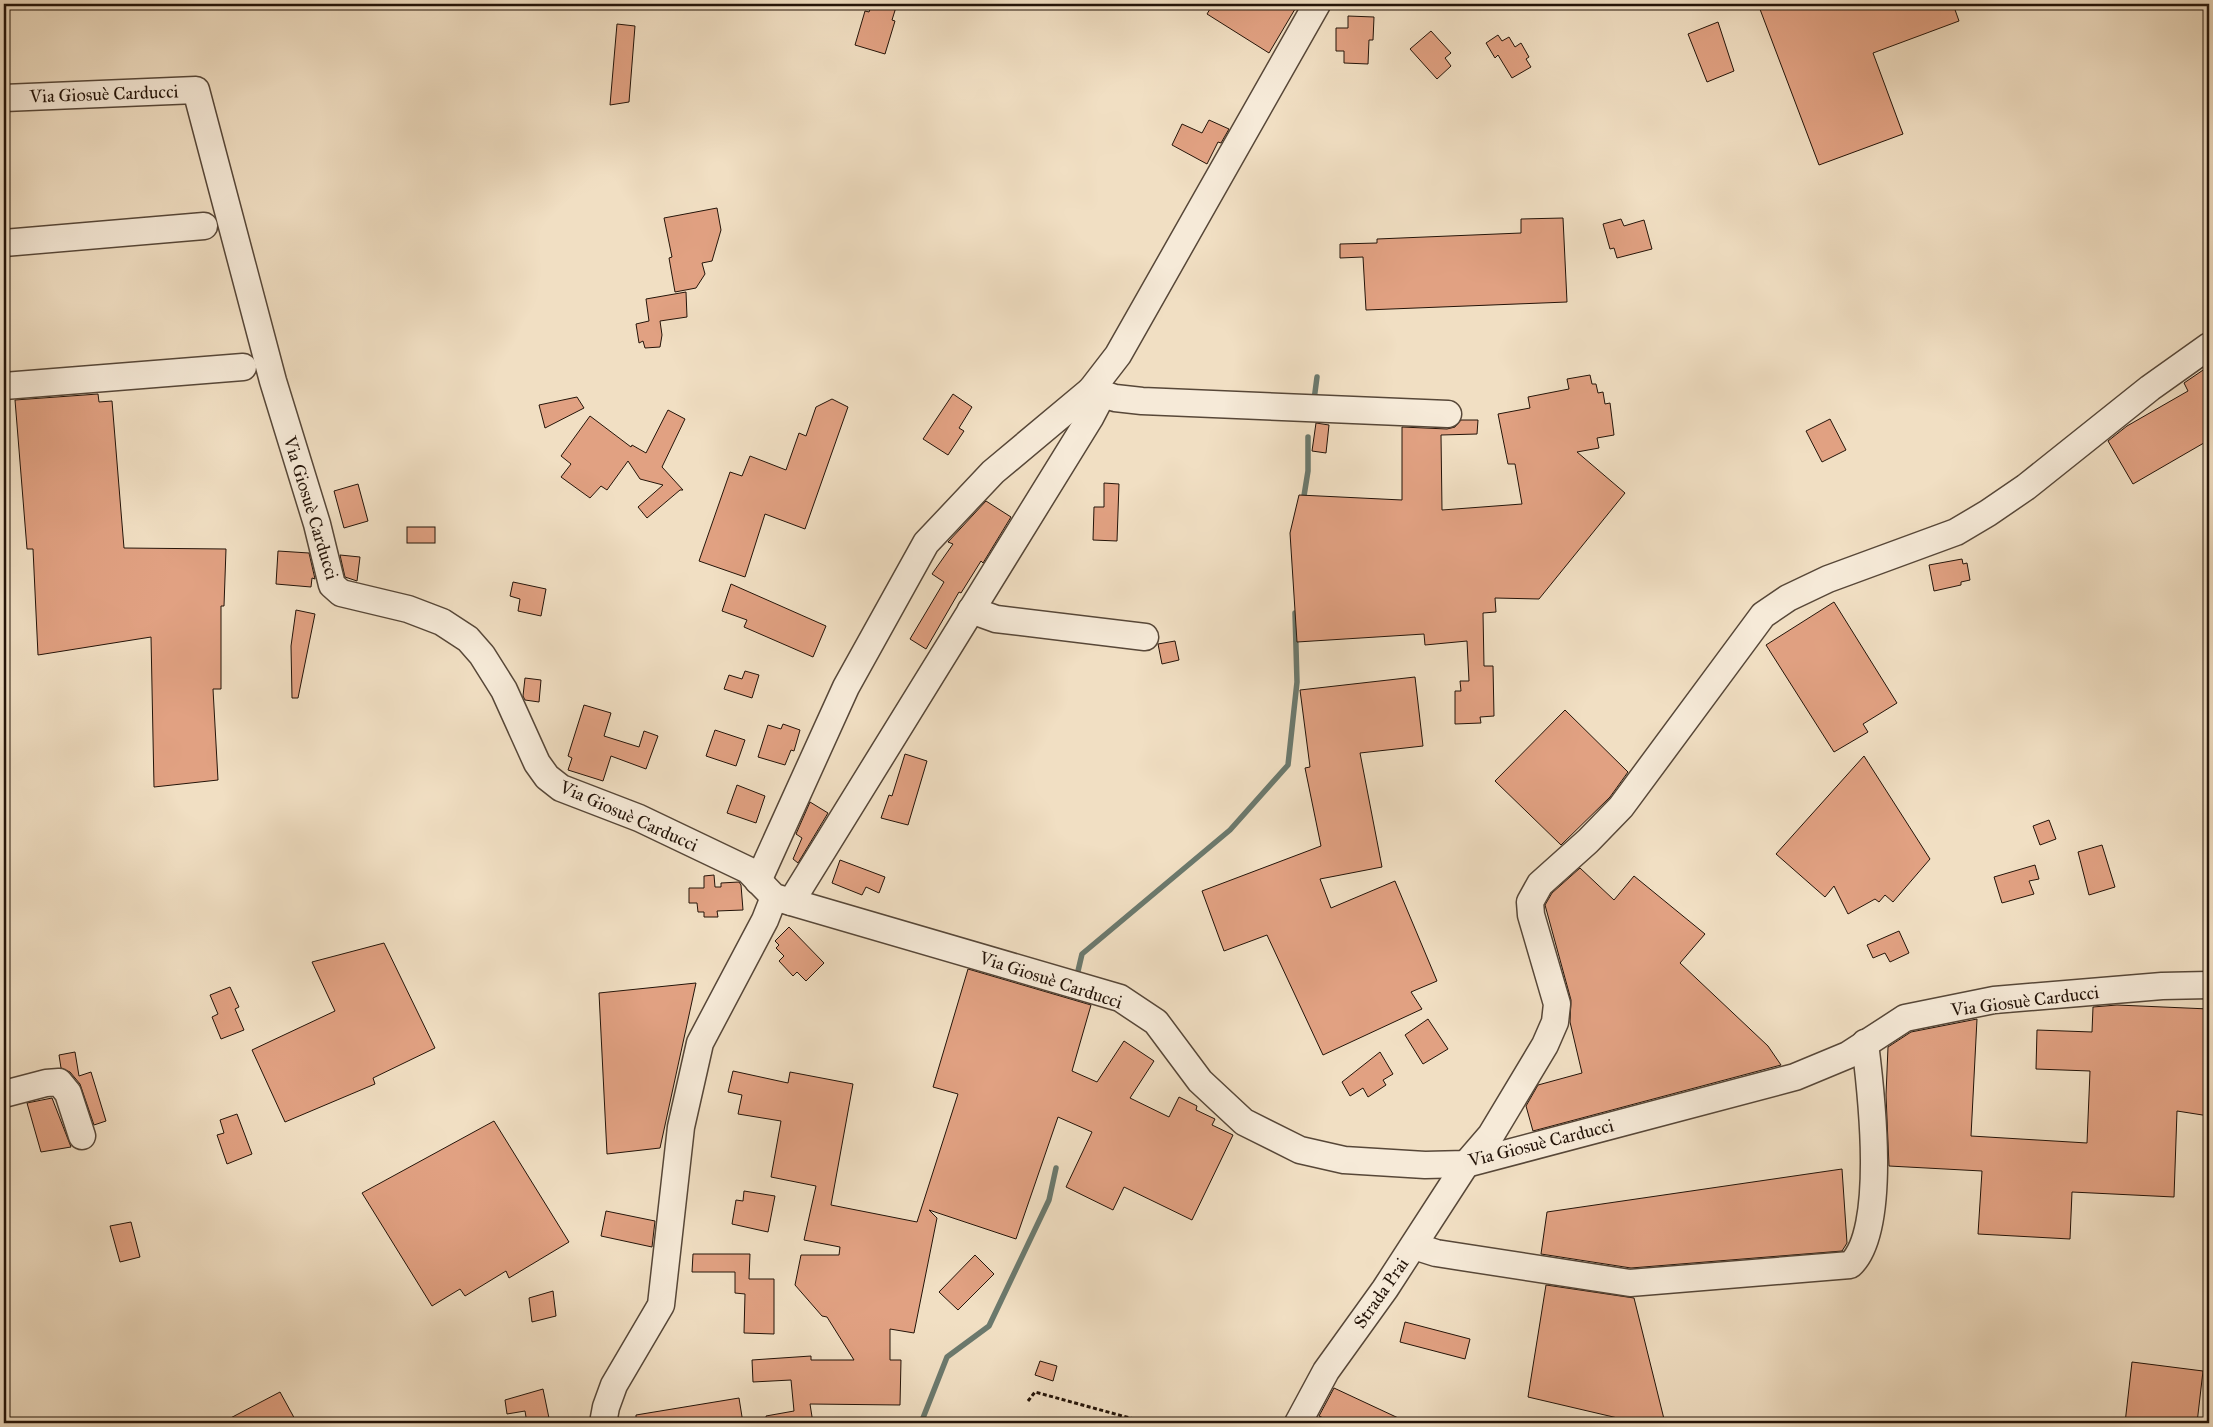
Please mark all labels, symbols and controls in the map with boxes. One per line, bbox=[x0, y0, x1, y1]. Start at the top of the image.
street label: Via Giosuè Carducci bbox=[28, 80, 179, 108]
street label: Via Giosuè Carducci bbox=[278, 433, 343, 583]
street label: Via Giosuè Carducci bbox=[556, 775, 702, 856]
street label: Via Giosuè Carducci bbox=[976, 946, 1125, 1013]
street label: Via Giosuè Carducci bbox=[1949, 981, 2100, 1021]
street label: Via Giosuè Carducci bbox=[1465, 1114, 1616, 1172]
street label: Strada Prai bbox=[1349, 1253, 1413, 1333]

